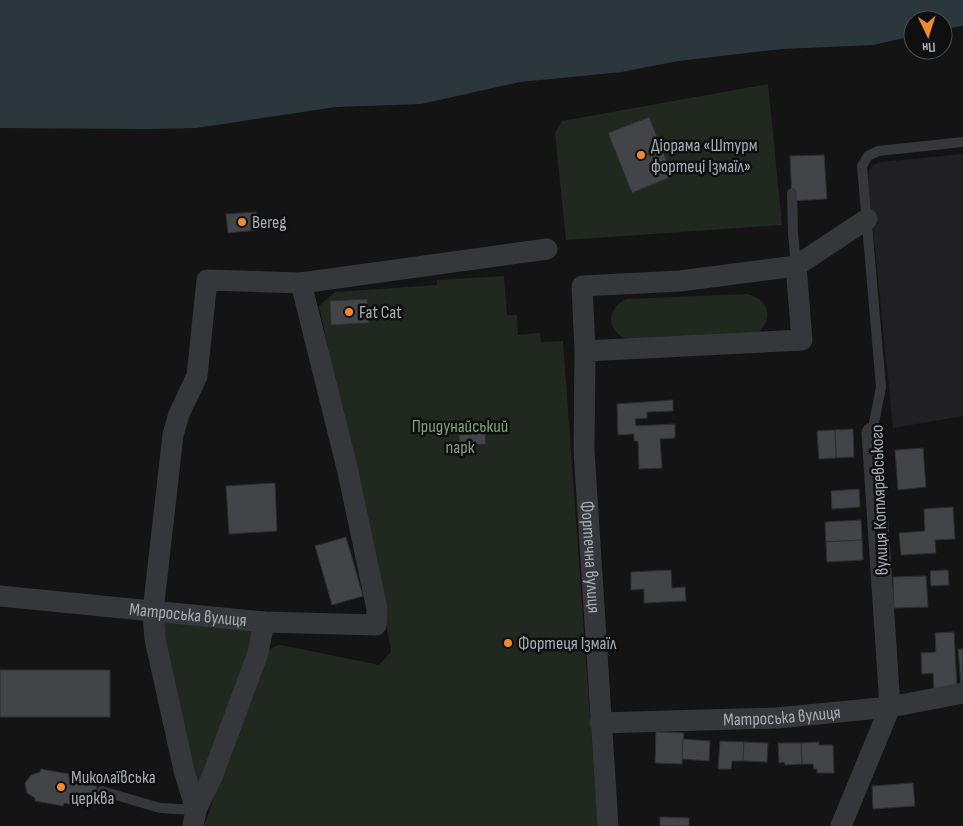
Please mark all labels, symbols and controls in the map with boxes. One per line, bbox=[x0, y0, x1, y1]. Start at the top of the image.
north arrow bbox=[903, 10, 953, 60]
text: Пн bbox=[922, 39, 936, 56]
place label: Діорама «Штурм фортеці Ізмаїл» bbox=[651, 135, 758, 177]
marker: Діорама «Штурм фортеці Ізмаїл» bbox=[635, 149, 647, 161]
place label: Bereg bbox=[252, 212, 287, 233]
marker: Bereg bbox=[236, 216, 248, 228]
place label: Fat Cat bbox=[359, 302, 402, 323]
marker: Fat Cat bbox=[343, 306, 355, 318]
park label: Придунайський парк bbox=[412, 416, 508, 458]
street label: вулиця Котляревського bbox=[866, 424, 893, 576]
street label: Фортечна вулиця bbox=[576, 500, 604, 614]
street label: Матроська вулиця bbox=[128, 599, 248, 631]
place label: Фортеця Ізмаїл bbox=[518, 633, 617, 654]
marker: Фортеця Ізмаїл bbox=[502, 637, 514, 649]
street label: Матроська вулиця bbox=[723, 702, 842, 731]
place label: Миколаївська церква bbox=[71, 767, 156, 809]
marker: Миколаївська церква bbox=[55, 781, 67, 793]

